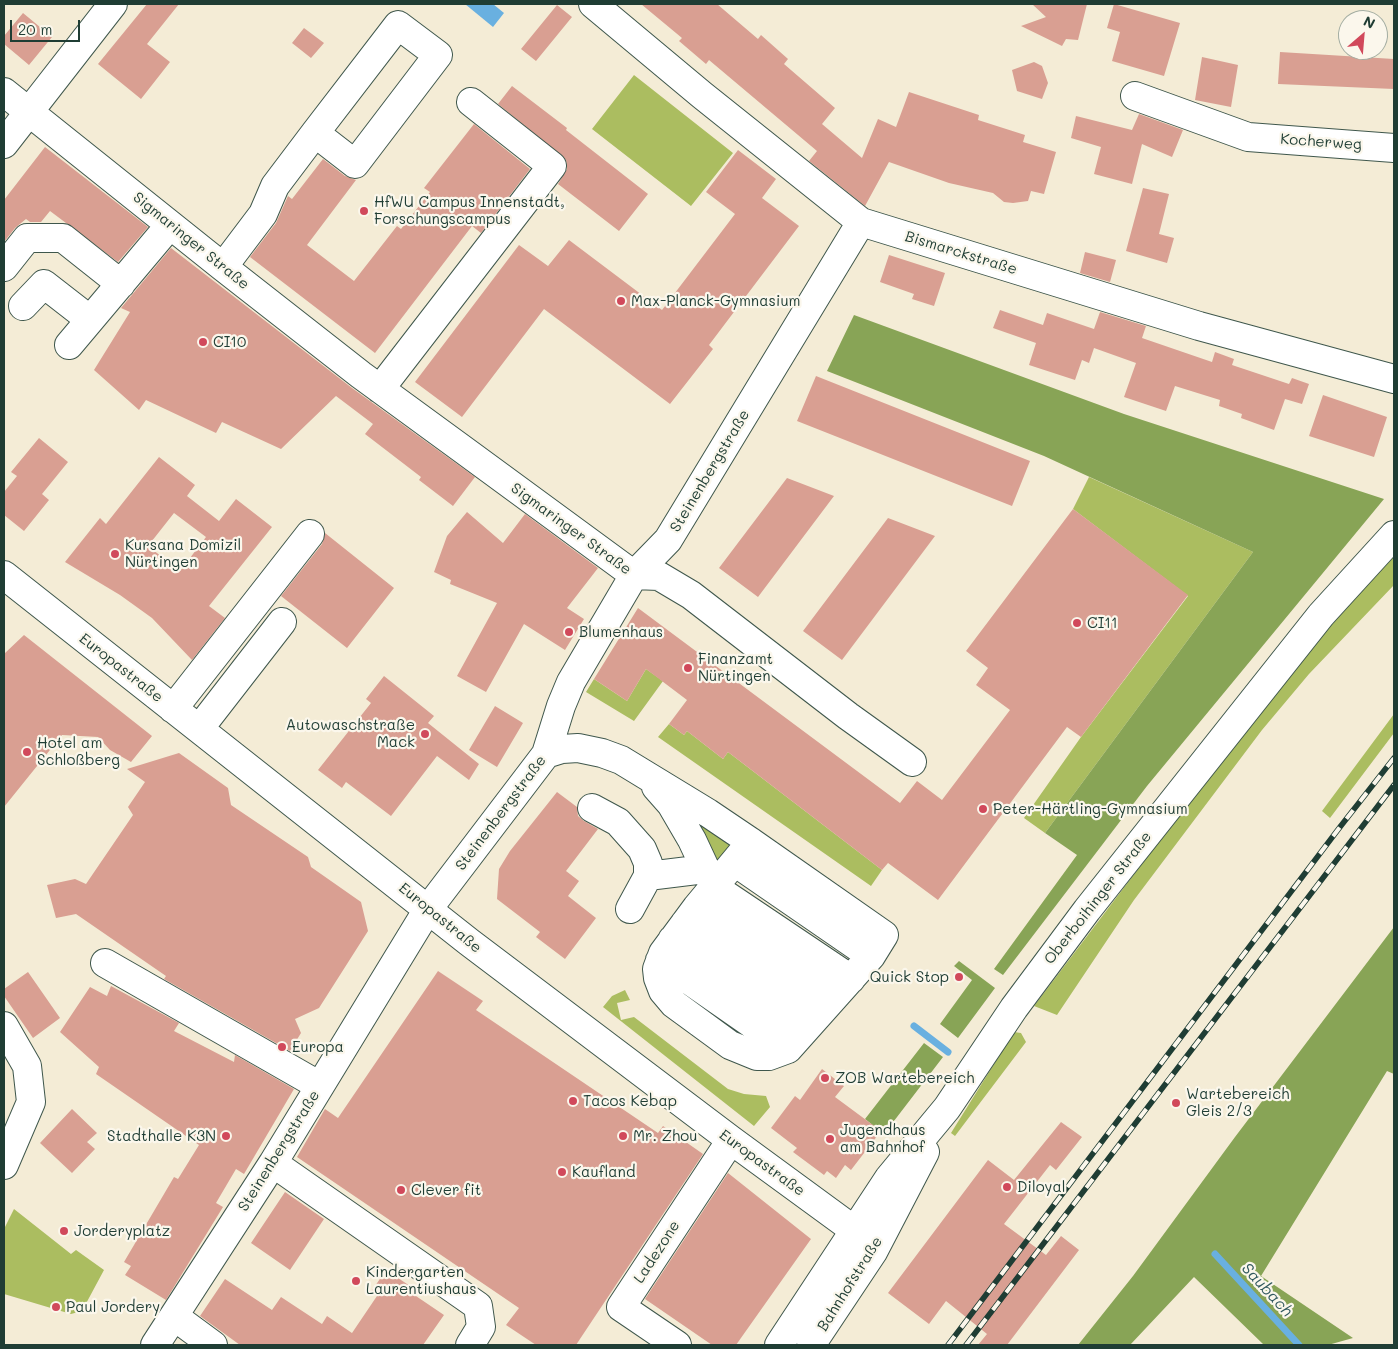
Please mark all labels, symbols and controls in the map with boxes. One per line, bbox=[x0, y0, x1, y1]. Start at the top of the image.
scale bar bbox=[12, 10, 82, 42]
north arrow bbox=[1338, 10, 1388, 60]
text: N bbox=[1361, 11, 1379, 33]
text: 20 m bbox=[18, 19, 52, 39]
street label: Kocherweg bbox=[1280, 130, 1362, 154]
street label: Sigmaringer Straße bbox=[129, 189, 253, 293]
place label: HfWU Campus Innenstadt, Forschungscampus bbox=[374, 193, 565, 228]
marker: HfWU Campus Innenstadt, Forschungscampus bbox=[358, 205, 370, 217]
street label: Bismarckstraße bbox=[903, 227, 1019, 279]
place label: Max-Planck-Gymnasium bbox=[631, 292, 801, 310]
marker: Max-Planck-Gymnasium bbox=[615, 295, 627, 307]
place label: CI10 bbox=[213, 333, 246, 351]
marker: CI10 bbox=[197, 336, 209, 348]
street label: Steinenbergstraße bbox=[666, 407, 754, 535]
street label: Sigmaringer Straße bbox=[507, 479, 635, 579]
place label: Kursana Domizil Nürtingen bbox=[125, 536, 241, 571]
marker: Kursana Domizil Nürtingen bbox=[109, 548, 121, 560]
place label: CI11 bbox=[1087, 614, 1118, 632]
marker: CI11 bbox=[1071, 617, 1083, 629]
place label: Blumenhaus bbox=[579, 623, 663, 641]
marker: Blumenhaus bbox=[563, 626, 575, 638]
street label: Europastraße bbox=[76, 630, 166, 706]
place label: Finanzamt Nürtingen bbox=[698, 650, 773, 685]
marker: Finanzamt Nürtingen bbox=[682, 662, 694, 674]
place label: Autowaschstraße Mack bbox=[286, 716, 415, 751]
marker: Autowaschstraße Mack bbox=[419, 728, 431, 740]
place label: Hotel am Schloßberg bbox=[37, 734, 120, 769]
marker: Hotel am Schloßberg bbox=[21, 746, 33, 758]
street label: Steinenbergstraße bbox=[452, 752, 550, 874]
place label: Peter-Härtling-Gymnasium bbox=[993, 800, 1188, 818]
marker: Peter-Härtling-Gymnasium bbox=[977, 803, 989, 815]
street label: Oberboihinger Straße bbox=[1041, 828, 1155, 968]
street label: Europastraße bbox=[395, 879, 485, 957]
place label: Quick Stop bbox=[870, 968, 949, 986]
marker: Quick Stop bbox=[953, 971, 965, 983]
place label: Europa bbox=[292, 1038, 344, 1056]
marker: Europa bbox=[276, 1041, 288, 1053]
place label: ZOB Wartebereich bbox=[835, 1069, 975, 1087]
marker: ZOB Wartebereich bbox=[819, 1072, 831, 1084]
place label: Wartebereich Gleis 2/3 bbox=[1186, 1085, 1289, 1120]
street label: Steinenbergstraße bbox=[234, 1087, 324, 1215]
place label: Tacos Kebap bbox=[583, 1092, 677, 1110]
marker: Tacos Kebap bbox=[567, 1095, 579, 1107]
marker: Wartebereich Gleis 2/3 bbox=[1170, 1097, 1182, 1109]
place label: Jugendhaus am Bahnhof bbox=[840, 1121, 926, 1156]
street label: Europastraße bbox=[716, 1126, 808, 1200]
place label: Stadthalle K3N bbox=[107, 1127, 216, 1145]
place label: Mr. Zhou bbox=[633, 1127, 697, 1145]
marker: Stadthalle K3N bbox=[220, 1130, 232, 1142]
marker: Mr. Zhou bbox=[617, 1130, 629, 1142]
marker: Jugendhaus am Bahnhof bbox=[824, 1133, 836, 1145]
place label: Kaufland bbox=[572, 1163, 635, 1181]
marker: Kaufland bbox=[556, 1166, 568, 1178]
place label: Diloyal bbox=[1017, 1178, 1065, 1196]
place label: Clever fit bbox=[411, 1181, 481, 1199]
marker: Diloyal bbox=[1001, 1181, 1013, 1193]
marker: Clever fit bbox=[395, 1184, 407, 1196]
street label: Ladezone bbox=[630, 1217, 684, 1287]
place label: Jorderyplatz bbox=[74, 1222, 170, 1240]
marker: Jorderyplatz bbox=[58, 1225, 70, 1237]
street label: Bahnhofstraße bbox=[814, 1233, 886, 1335]
water label: Saubach bbox=[1237, 1259, 1297, 1321]
place label: Kindergarten Laurentiushaus bbox=[366, 1263, 477, 1298]
marker: Kindergarten Laurentiushaus bbox=[350, 1275, 362, 1287]
place label: Paul Jordery bbox=[66, 1298, 160, 1316]
marker: Paul Jordery bbox=[50, 1301, 62, 1313]

